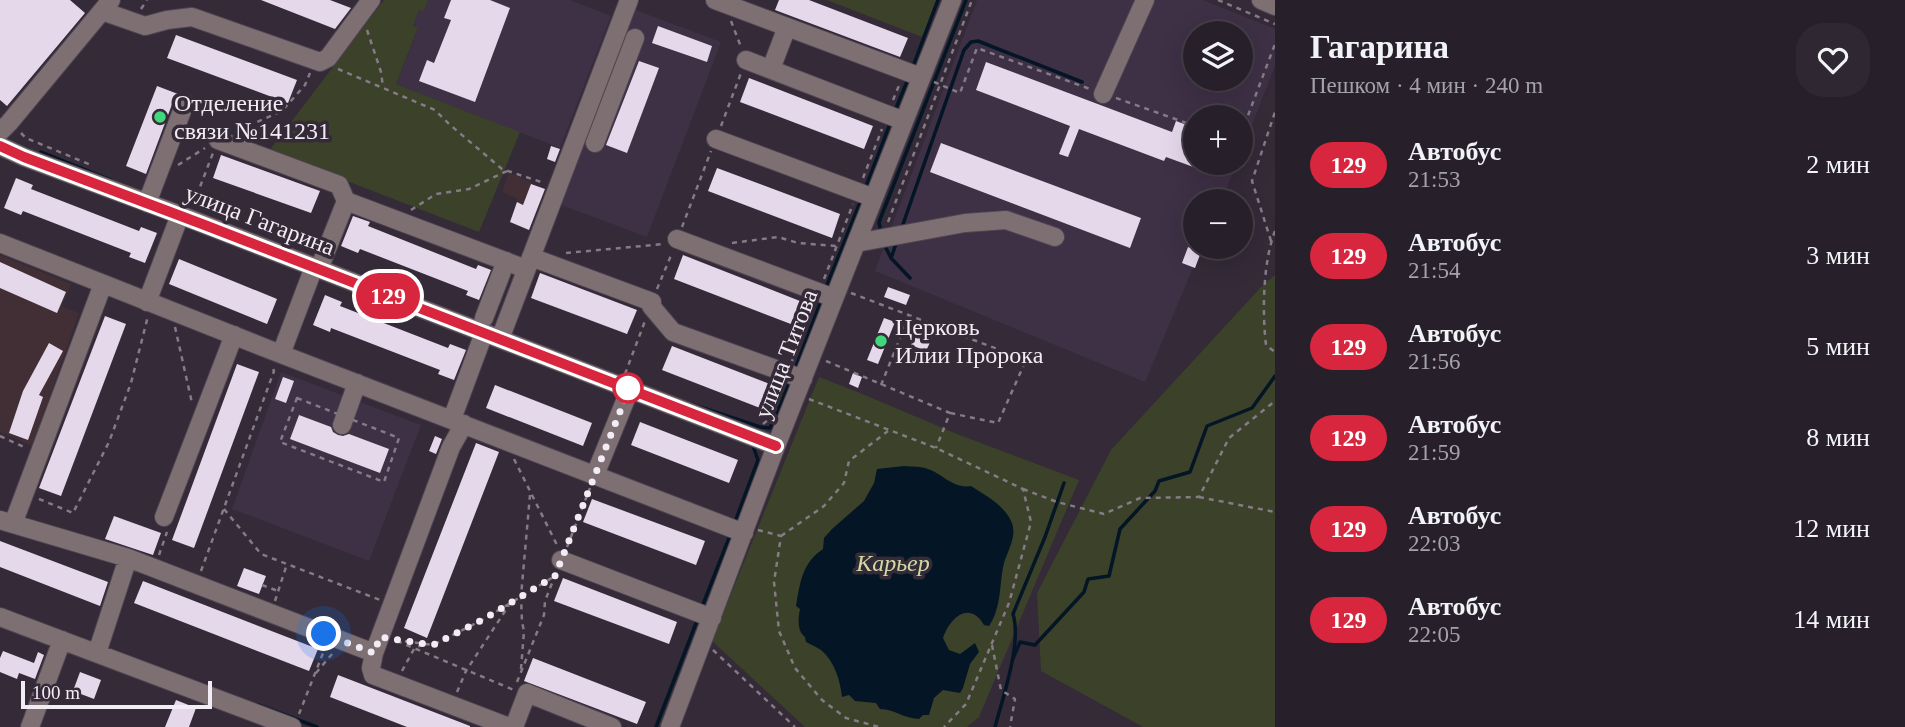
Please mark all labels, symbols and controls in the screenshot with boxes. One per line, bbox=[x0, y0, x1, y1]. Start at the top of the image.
map controls bbox=[1183, 21, 1253, 259]
button: layers bbox=[1183, 21, 1253, 91]
button: heart bbox=[1796, 23, 1870, 97]
text: Гагарина bbox=[1310, 29, 1449, 65]
text: Пешком · 4 мин · 240 m bbox=[1310, 73, 1543, 98]
place label: Отделение связи №141231 bbox=[174, 90, 330, 144]
button: + bbox=[1183, 105, 1253, 175]
marker: Отделение связи №141231 bbox=[152, 109, 168, 125]
text: Автобус bbox=[1408, 137, 1501, 166]
text: 2 мин bbox=[1806, 150, 1870, 179]
text: 129 bbox=[1331, 152, 1367, 178]
text: 21:53 bbox=[1408, 167, 1460, 192]
street label: улица Гагарина bbox=[182, 180, 339, 261]
button: − bbox=[1183, 189, 1253, 259]
text: Автобус bbox=[1408, 228, 1501, 257]
text: 3 мин bbox=[1806, 241, 1870, 270]
text: 129 bbox=[1331, 243, 1367, 269]
text: 21:54 bbox=[1408, 258, 1460, 283]
line badge: 129 bbox=[348, 273, 428, 319]
text: 129 bbox=[370, 283, 406, 309]
street label: улица Титова bbox=[749, 286, 823, 422]
place label: Церковь Илии Пророка bbox=[895, 314, 1044, 368]
text: Автобус bbox=[1408, 319, 1501, 348]
text: 5 мин bbox=[1806, 332, 1870, 361]
marker: Церковь Илии Пророка bbox=[873, 333, 889, 349]
text: 129 bbox=[1331, 334, 1367, 360]
text: 21:56 bbox=[1408, 349, 1460, 374]
unlabelled marker bbox=[613, 373, 643, 403]
text: Автобус bbox=[1408, 410, 1501, 439]
text: 8 мин bbox=[1806, 423, 1870, 452]
text: 129 bbox=[1331, 425, 1367, 451]
text: 21:59 bbox=[1408, 440, 1460, 465]
text: Автобус bbox=[1408, 501, 1501, 530]
text: 12 мин bbox=[1793, 514, 1870, 543]
text: 129 bbox=[1331, 516, 1367, 542]
text: 22:03 bbox=[1408, 531, 1460, 556]
park label: Карьер bbox=[855, 550, 930, 576]
text: Автобус bbox=[1408, 592, 1501, 621]
text: 14 мин bbox=[1793, 605, 1870, 634]
text: 129 bbox=[1331, 607, 1367, 633]
your location bbox=[306, 616, 341, 651]
text: 22:05 bbox=[1408, 622, 1460, 647]
scale bar bbox=[21, 678, 212, 710]
text: 100 m bbox=[32, 682, 80, 703]

